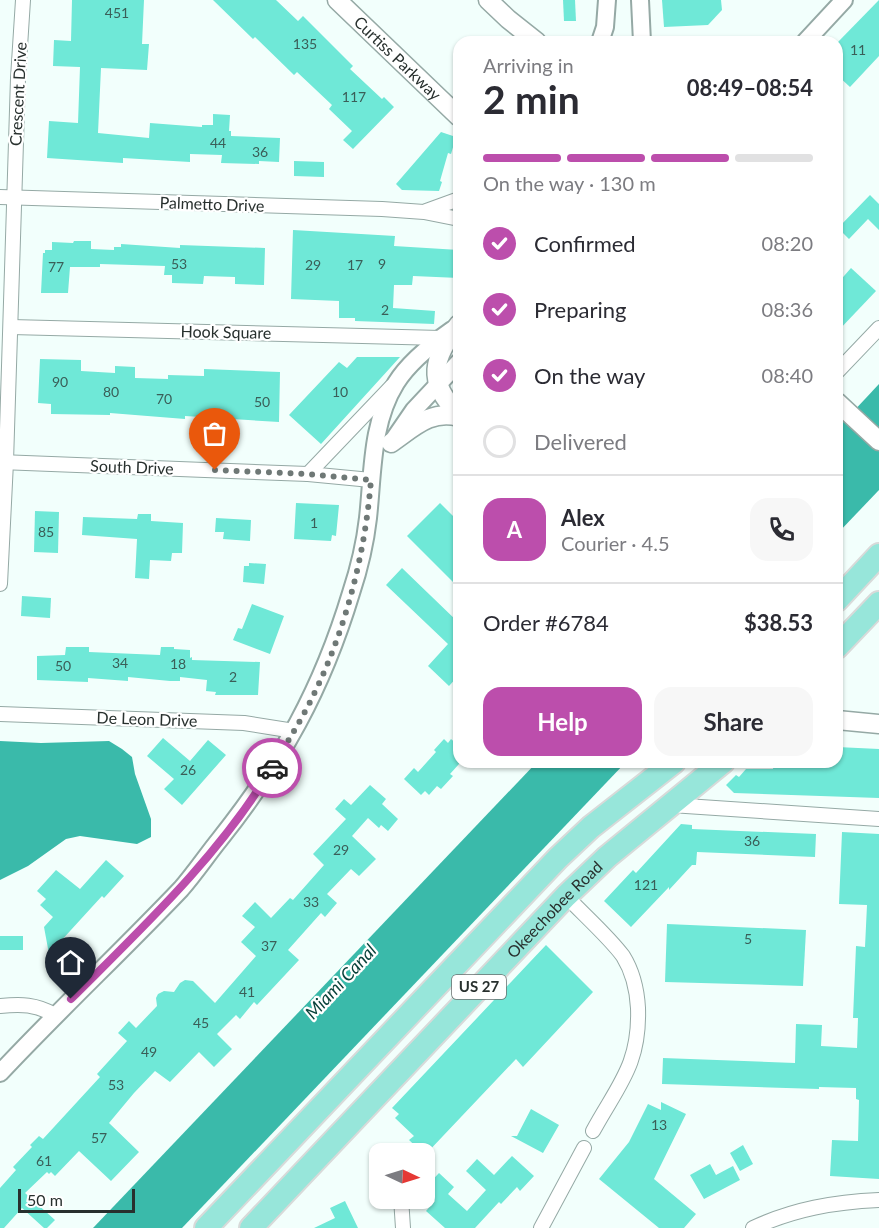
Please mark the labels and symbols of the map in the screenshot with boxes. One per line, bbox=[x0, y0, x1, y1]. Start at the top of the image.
house number: 451 bbox=[105, 4, 129, 21]
street label: Curtiss Parkway bbox=[351, 12, 446, 104]
house number: 135 bbox=[293, 35, 317, 52]
street label: Crescent Drive bbox=[5, 41, 30, 147]
house number: 11 bbox=[850, 41, 866, 58]
house number: 117 bbox=[342, 88, 366, 105]
house number: 44 bbox=[210, 134, 226, 151]
house number: 36 bbox=[252, 143, 268, 160]
street label: Palmetto Drive bbox=[159, 192, 265, 215]
house number: 53 bbox=[171, 255, 187, 272]
house number: 9 bbox=[378, 255, 386, 272]
house number: 29 bbox=[305, 256, 321, 273]
house number: 17 bbox=[347, 256, 363, 273]
house number: 77 bbox=[48, 258, 64, 275]
house number: 2 bbox=[381, 301, 389, 318]
street label: Hook Square bbox=[180, 321, 272, 342]
house number: 90 bbox=[52, 373, 68, 390]
house number: 80 bbox=[103, 383, 119, 400]
house number: 10 bbox=[332, 383, 348, 400]
house number: 70 bbox=[156, 390, 172, 407]
house number: 50 bbox=[254, 393, 270, 410]
pin bbox=[189, 408, 240, 470]
street label: South Drive bbox=[90, 456, 174, 477]
house number: 1 bbox=[310, 514, 318, 531]
house number: 85 bbox=[38, 523, 54, 540]
house number: 34 bbox=[112, 654, 128, 671]
house number: 18 bbox=[170, 655, 186, 672]
house number: 50 bbox=[55, 657, 71, 674]
house number: 2 bbox=[229, 668, 237, 685]
street label: De Leon Drive bbox=[96, 707, 198, 730]
courier bbox=[242, 738, 302, 798]
house number: 26 bbox=[180, 761, 196, 778]
house number: 36 bbox=[744, 832, 760, 849]
house number: 29 bbox=[333, 841, 349, 858]
street label: Okeechobee Road bbox=[502, 857, 606, 962]
house number: 121 bbox=[634, 876, 658, 893]
house number: 33 bbox=[303, 893, 319, 910]
house number: 5 bbox=[744, 930, 752, 947]
pin bbox=[45, 937, 96, 999]
house number: 37 bbox=[261, 937, 277, 954]
water label: Miami Canal bbox=[300, 939, 380, 1023]
road number: US 27 bbox=[452, 975, 506, 999]
house number: 41 bbox=[239, 983, 255, 1000]
house number: 45 bbox=[193, 1014, 209, 1031]
house number: 49 bbox=[141, 1043, 157, 1060]
house number: 53 bbox=[108, 1076, 124, 1093]
house number: 13 bbox=[651, 1116, 667, 1133]
house number: 57 bbox=[91, 1129, 107, 1146]
north arrow bbox=[369, 1143, 435, 1209]
house number: 61 bbox=[36, 1152, 52, 1169]
scale bar bbox=[18, 1186, 135, 1214]

